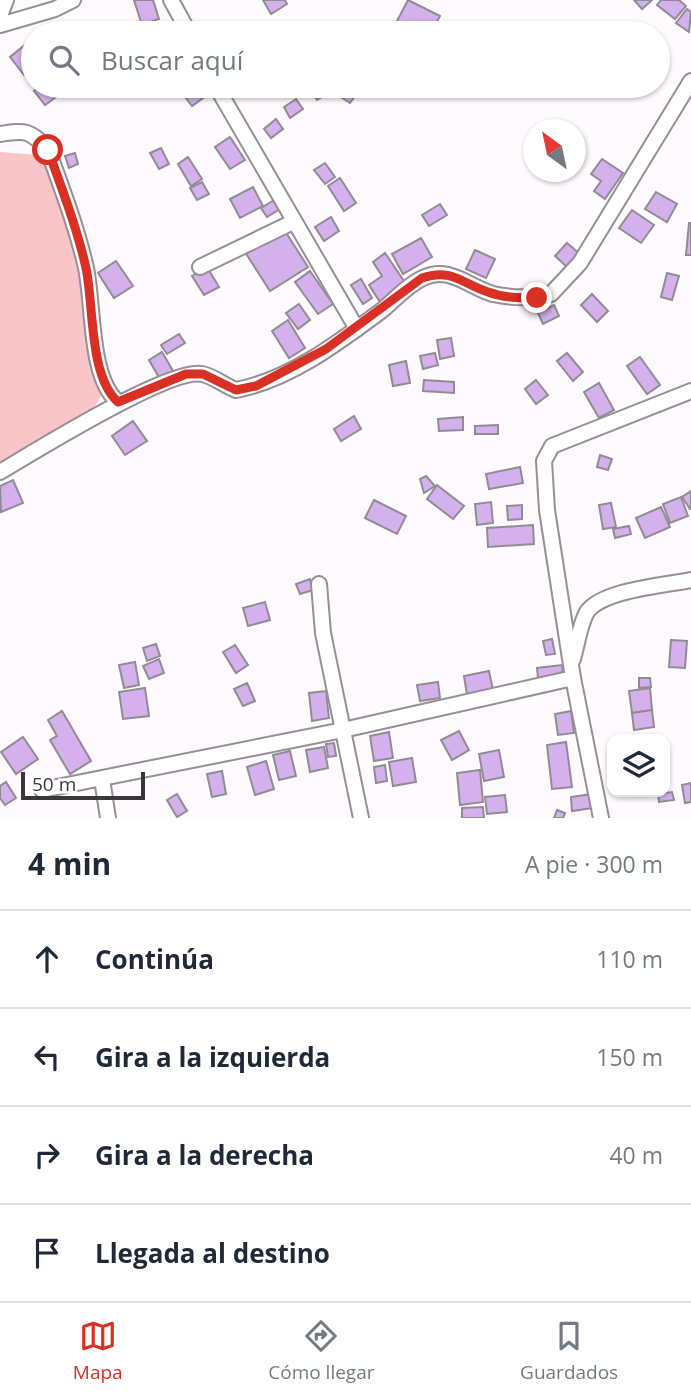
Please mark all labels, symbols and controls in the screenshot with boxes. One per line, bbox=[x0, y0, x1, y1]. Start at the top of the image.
search box bbox=[21, 21, 670, 98]
icon: search bbox=[45, 41, 83, 79]
text: Buscar aquí bbox=[101, 42, 243, 78]
north arrow bbox=[523, 119, 586, 182]
route start bbox=[32, 134, 63, 165]
route end bbox=[521, 282, 552, 313]
map controls bbox=[607, 734, 670, 797]
button: layers bbox=[607, 734, 670, 797]
scale bar bbox=[21, 769, 145, 801]
text: 50 m bbox=[32, 771, 76, 797]
text: 4 min bbox=[28, 843, 111, 884]
text: A pie · 300 m bbox=[525, 848, 663, 880]
icon: ahead bbox=[28, 940, 66, 978]
text: Continúa bbox=[95, 941, 214, 977]
text: 110 m bbox=[596, 943, 663, 975]
icon: left bbox=[28, 1038, 66, 1076]
text: Gira a la izquierda bbox=[95, 1039, 330, 1075]
text: 150 m bbox=[596, 1041, 663, 1073]
icon: right bbox=[28, 1136, 66, 1174]
text: Gira a la derecha bbox=[95, 1137, 314, 1173]
text: 40 m bbox=[609, 1139, 663, 1171]
icon: arrive bbox=[28, 1234, 66, 1272]
text: Llegada al destino bbox=[95, 1235, 330, 1271]
tab: Mapa bbox=[73, 1317, 123, 1385]
tab: Cómo llegar bbox=[268, 1317, 375, 1385]
tab: Guardados bbox=[520, 1317, 618, 1385]

